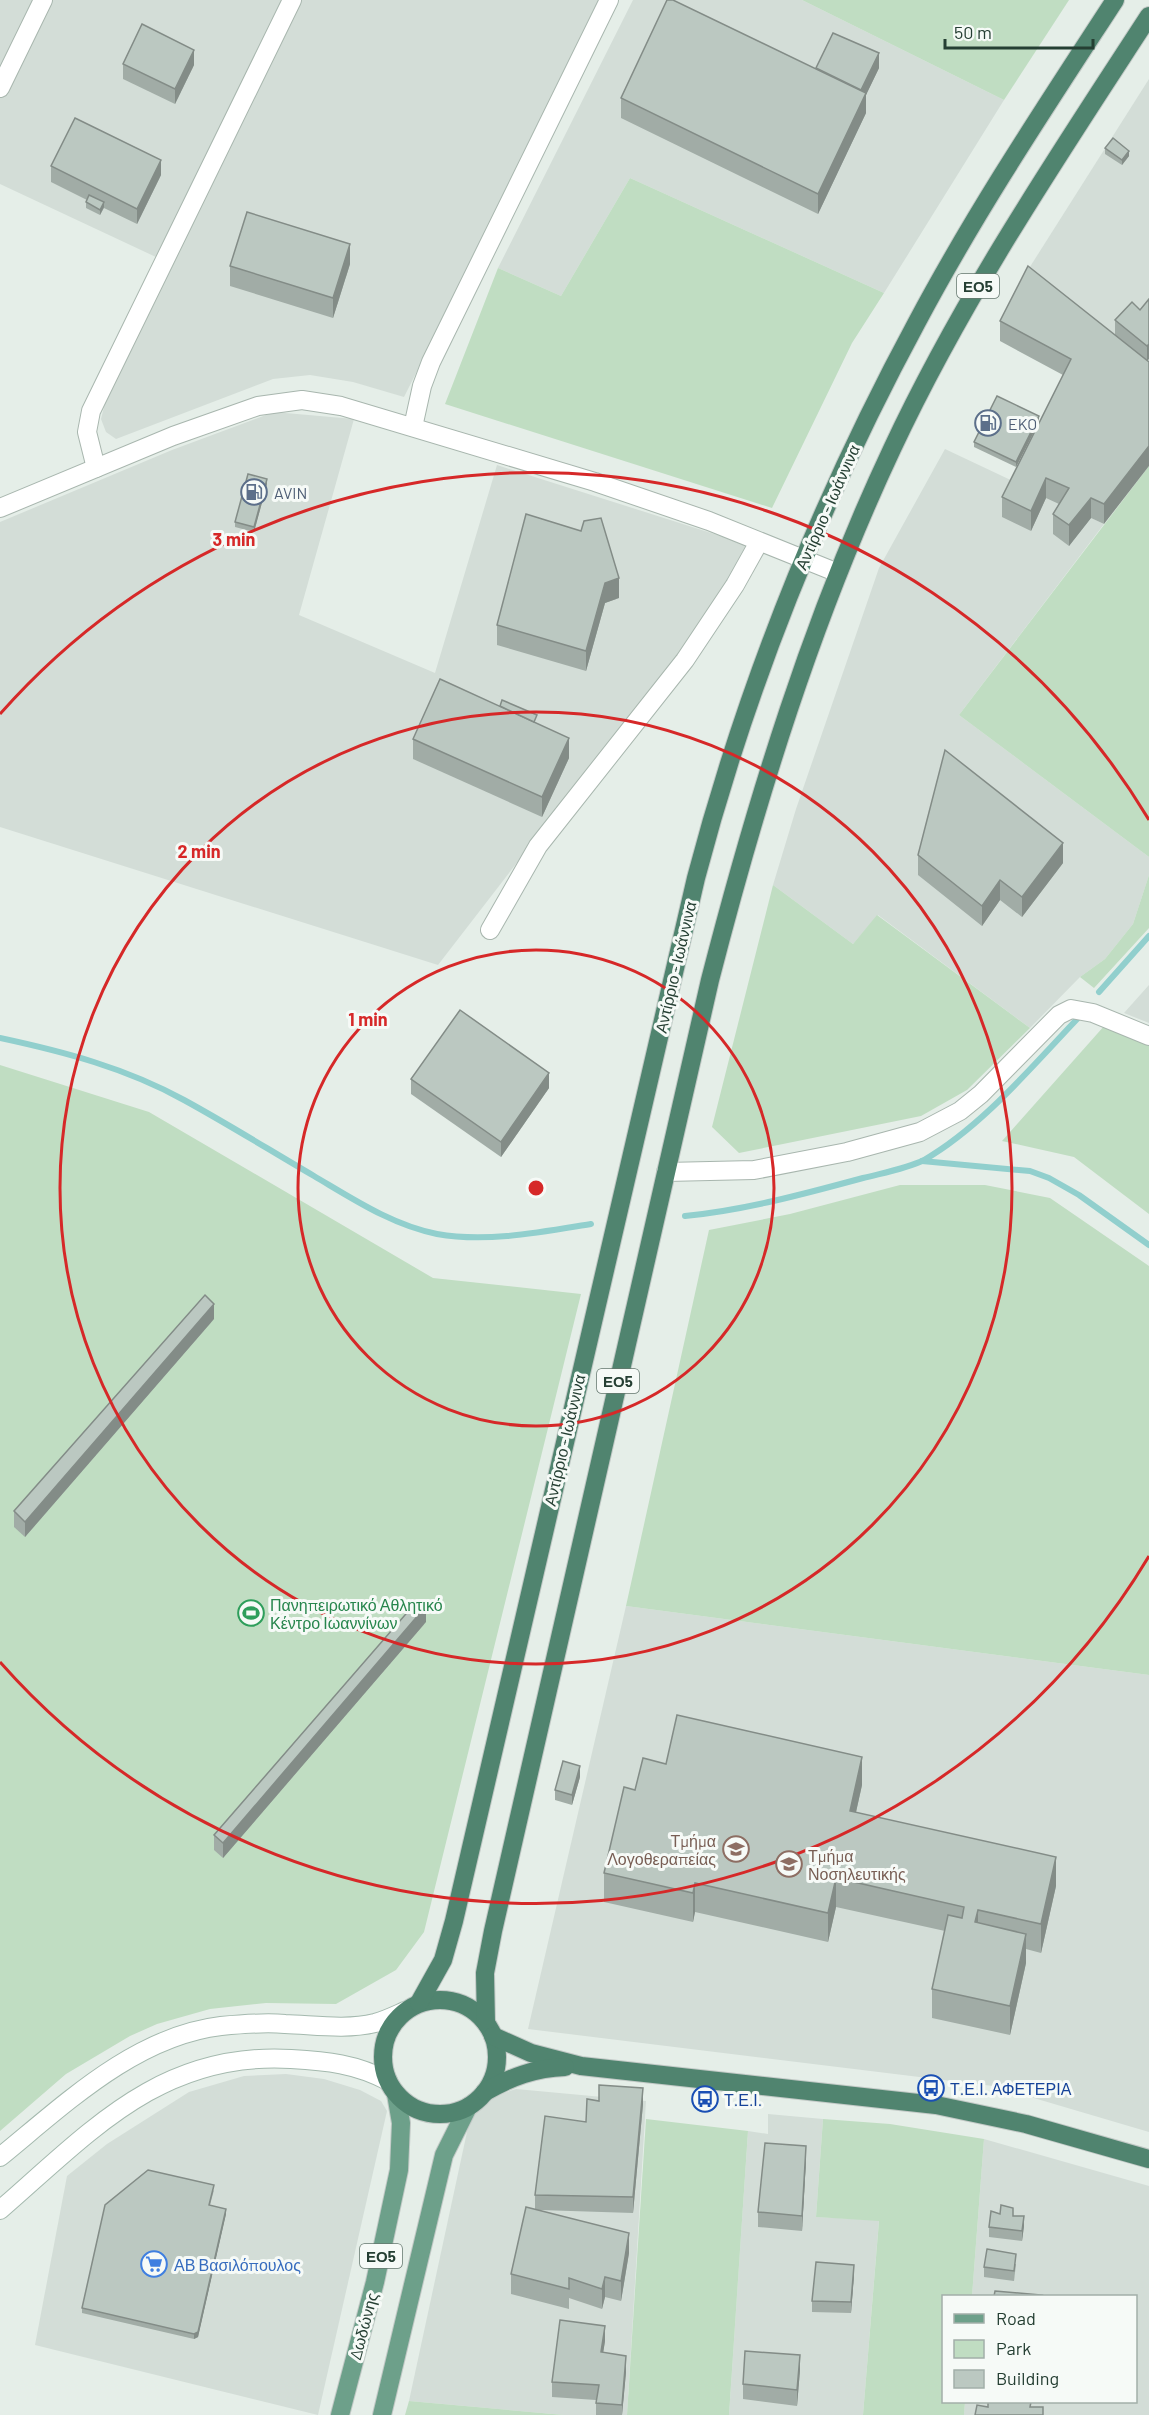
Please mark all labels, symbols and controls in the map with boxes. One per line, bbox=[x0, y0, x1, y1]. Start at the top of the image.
scale bar bbox=[945, 12, 1094, 50]
text: 50 m bbox=[954, 21, 992, 43]
road number: ΕΟ5 bbox=[957, 274, 999, 298]
fuel station icon: EKO bbox=[973, 408, 1003, 438]
place label: EKO bbox=[1008, 414, 1037, 433]
street label: Αντίρριο - Ιωάννινα bbox=[791, 442, 863, 572]
fuel station icon: AVIN bbox=[239, 477, 269, 507]
place label: AVIN bbox=[274, 483, 307, 502]
text: 3 min bbox=[213, 528, 255, 550]
text: 2 min bbox=[177, 840, 221, 862]
street label: Αντίρριο - Ιωάννινα bbox=[651, 899, 699, 1035]
text: 1 min bbox=[348, 1008, 388, 1030]
centre of rings bbox=[526, 1178, 546, 1198]
road number: ΕΟ5 bbox=[597, 1369, 639, 1393]
street label: Αντίρριο - Ιωάννινα bbox=[540, 1372, 588, 1508]
place label: Πανηπειρωτικό Αθλητικό Κέντρο Ιωαννίνων bbox=[270, 1595, 443, 1632]
sports icon: Πανηπειρωτικό Αθλητικό Κέντρο Ιωαννίνων bbox=[236, 1598, 266, 1628]
place label: Τμήμα Λογοθεραπείας bbox=[607, 1831, 716, 1868]
school or university icon: Τμήμα Λογοθεραπείας bbox=[721, 1834, 751, 1864]
place label: Τμήμα Νοσηλευτικής bbox=[808, 1846, 906, 1883]
school or university icon: Τμήμα Νοσηλευτικής bbox=[774, 1849, 804, 1879]
bus stop icon: Τ.Ε.Ι. ΑΦΕΤΕΡΙΑ bbox=[916, 2073, 946, 2103]
place label: Τ.Ε.Ι. ΑΦΕΤΕΡΙΑ bbox=[950, 2079, 1072, 2098]
bus stop icon: Τ.Ε.Ι. bbox=[690, 2084, 720, 2114]
place label: Τ.Ε.Ι. bbox=[724, 2090, 762, 2109]
road number: ΕΟ5 bbox=[360, 2244, 402, 2268]
supermarket icon: ΑΒ Βασιλόπουλος bbox=[139, 2249, 169, 2279]
place label: ΑΒ Βασιλόπουλος bbox=[174, 2255, 301, 2274]
street label: Δωδώνης bbox=[345, 2290, 381, 2362]
legend bbox=[942, 2295, 1137, 2403]
text: Road bbox=[996, 2307, 1036, 2329]
text: Park bbox=[996, 2337, 1031, 2359]
text: Building bbox=[996, 2367, 1059, 2389]

